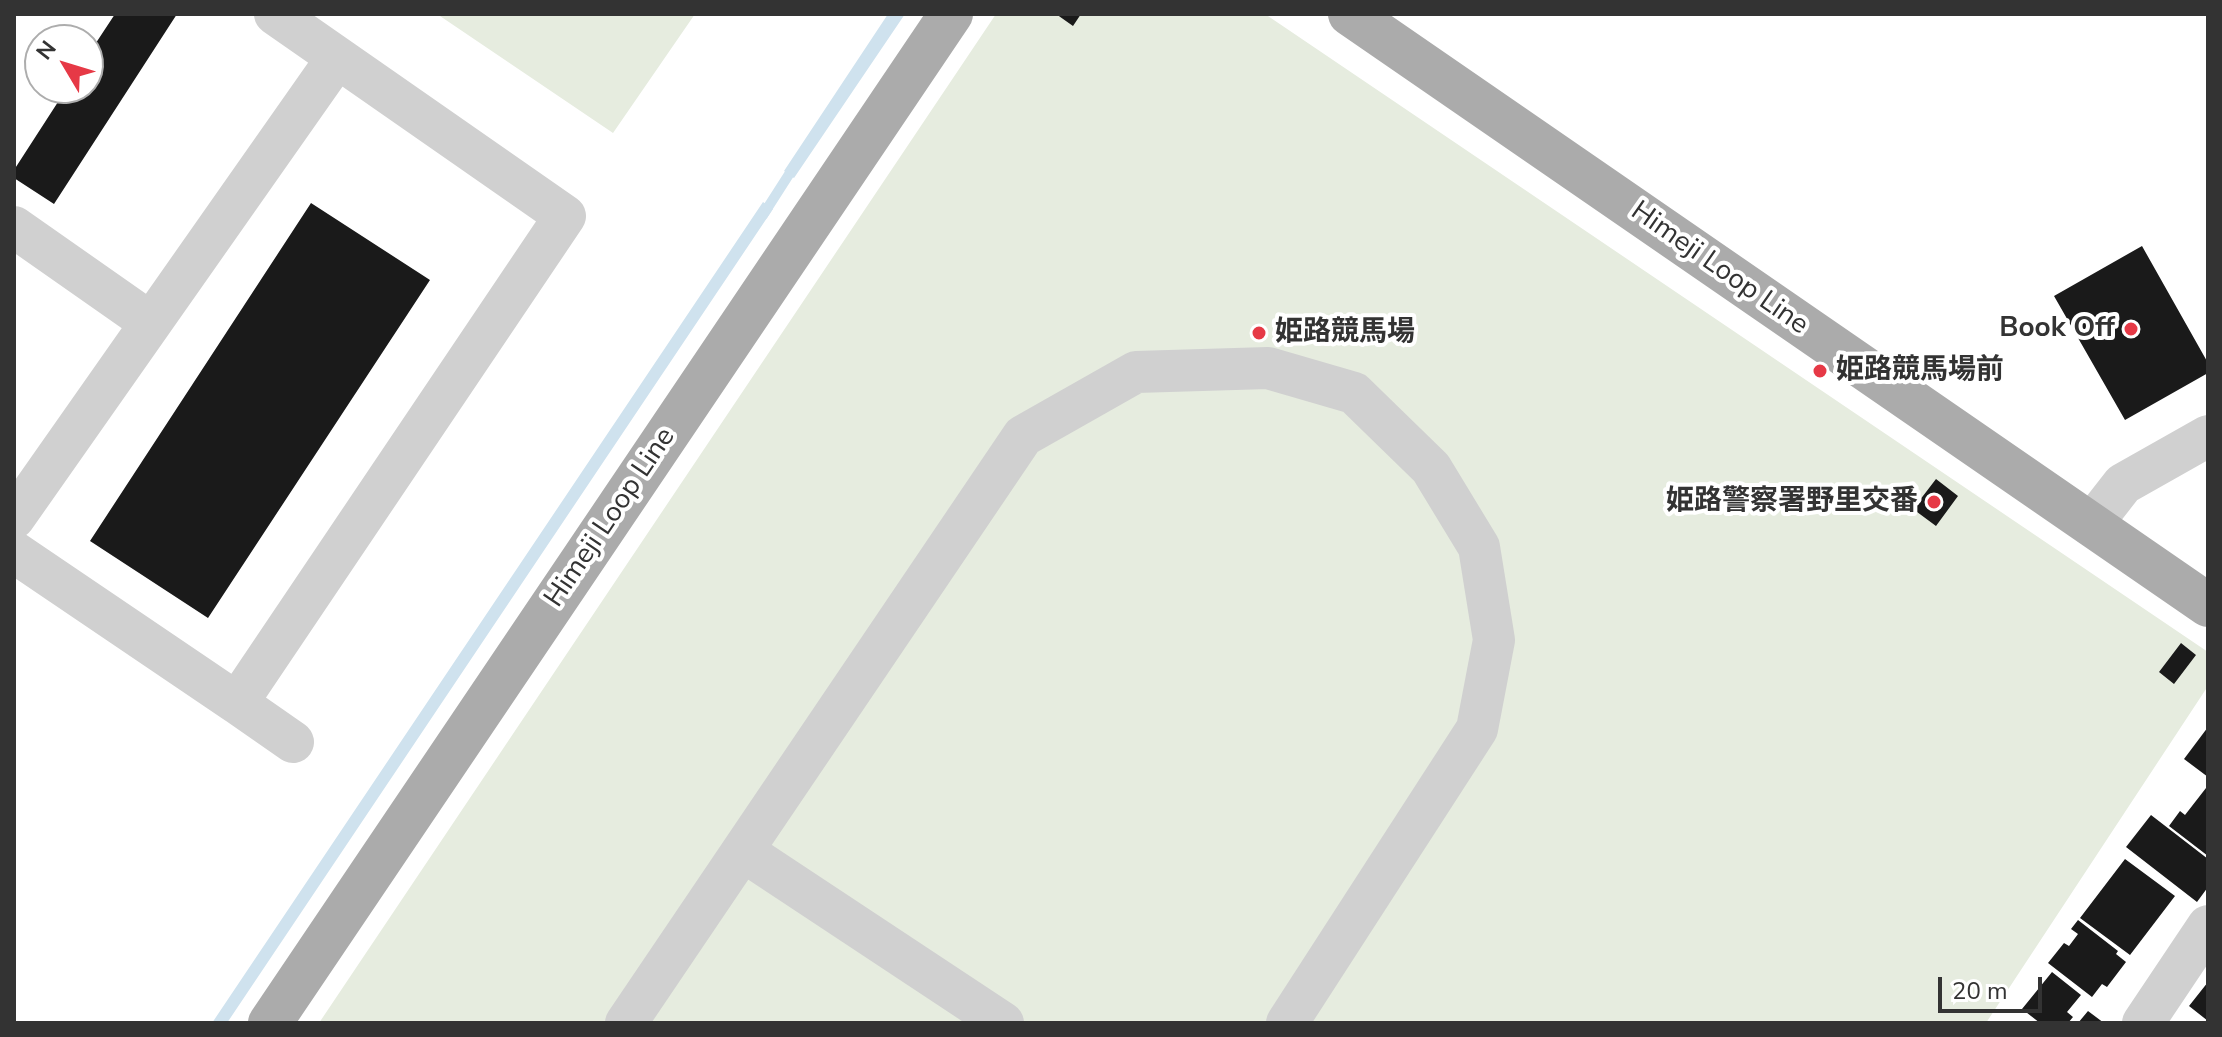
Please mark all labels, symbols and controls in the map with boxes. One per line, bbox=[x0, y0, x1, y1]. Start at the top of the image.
north arrow bbox=[24, 24, 104, 104]
text: N bbox=[30, 35, 64, 66]
street label: Himeji Loop Line bbox=[1624, 195, 1814, 343]
place label: Book Off bbox=[1999, 312, 2115, 346]
place label: 姫路競馬場 bbox=[1275, 316, 1415, 350]
marker: Book Off bbox=[2122, 320, 2140, 338]
marker: 姫路競馬場 bbox=[1250, 324, 1268, 342]
place label: 姫路競馬場前 bbox=[1836, 354, 2004, 388]
marker: 姫路競馬場前 bbox=[1811, 362, 1829, 380]
street label: Himeji Loop Line bbox=[539, 422, 683, 614]
place label: 姫路警察署野里交番 bbox=[1666, 485, 1918, 519]
marker: 姫路警察署野里交番 bbox=[1925, 493, 1943, 511]
scale bar bbox=[1942, 961, 2046, 1011]
text: 20 m bbox=[1952, 975, 2008, 1007]

